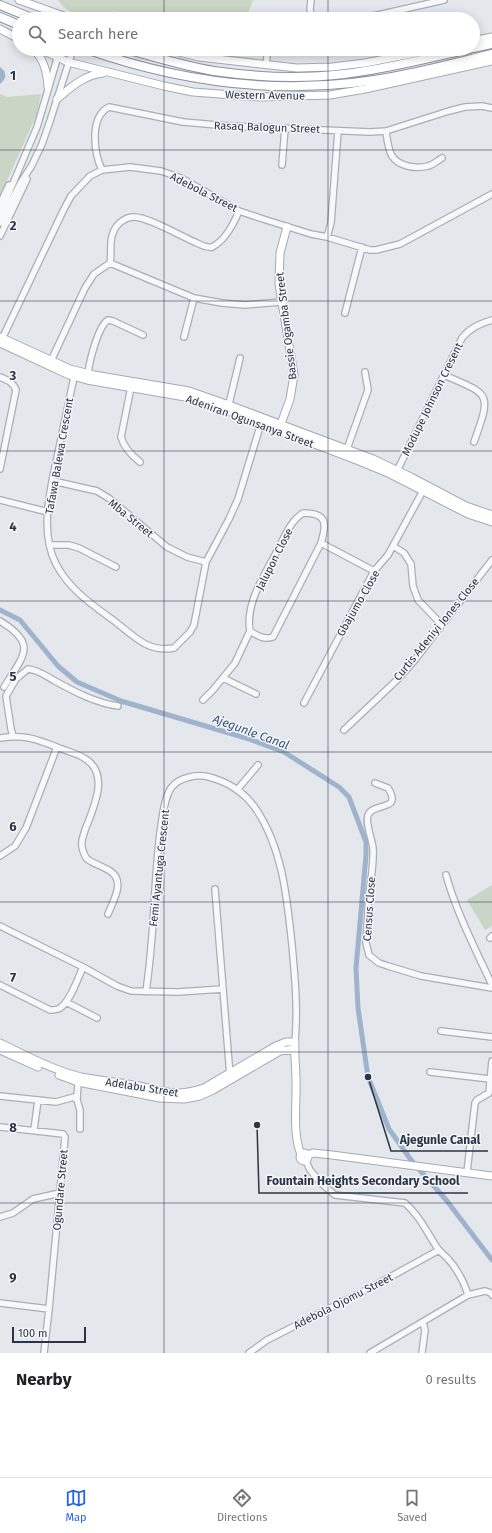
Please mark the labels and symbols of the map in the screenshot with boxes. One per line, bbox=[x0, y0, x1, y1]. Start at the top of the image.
text: 1 bbox=[10, 68, 16, 83]
street label: Western Avenue bbox=[225, 88, 305, 103]
street label: Rasaq Balogun Street bbox=[214, 119, 320, 136]
street label: Adebola Street bbox=[168, 170, 240, 215]
text: 2 bbox=[10, 218, 17, 233]
street label: Bassie Ogamba Street bbox=[273, 271, 300, 381]
street label: Modupe Johnson Cresent bbox=[399, 340, 466, 458]
text: 3 bbox=[9, 368, 17, 383]
street label: Adeniran Ogunsanya Street bbox=[184, 392, 316, 451]
street label: Tafawa Balewa Crescent bbox=[43, 397, 76, 515]
street label: Mba Street bbox=[106, 496, 156, 540]
text: 4 bbox=[9, 519, 17, 534]
street label: Jalupon Close bbox=[253, 526, 296, 592]
street label: Gbajumo Close bbox=[334, 568, 383, 639]
street label: Curtis Adeniyi Jones Close bbox=[391, 575, 482, 683]
text: 5 bbox=[10, 669, 17, 684]
water label: Ajegunle Canal bbox=[210, 711, 291, 752]
street label: Femi Ayantuga Crescent bbox=[147, 809, 172, 927]
text: 6 bbox=[9, 819, 17, 834]
street label: Census Close bbox=[361, 876, 378, 942]
text: 7 bbox=[10, 970, 16, 985]
street label: Adelabu Street bbox=[104, 1075, 179, 1100]
text: 8 bbox=[9, 1120, 17, 1135]
callout: Ajegunle Canal bbox=[391, 1127, 488, 1151]
text: Ajegunle Canal bbox=[399, 1133, 481, 1147]
street label: Ogundare Street bbox=[50, 1149, 71, 1231]
callout: Fountain Heights Secondary School bbox=[259, 1169, 468, 1193]
text: Fountain Heights Secondary School bbox=[267, 1174, 460, 1188]
text: 9 bbox=[9, 1270, 17, 1285]
street label: Adebola Ojomu Street bbox=[291, 1271, 395, 1332]
scale bar bbox=[12, 1325, 86, 1344]

